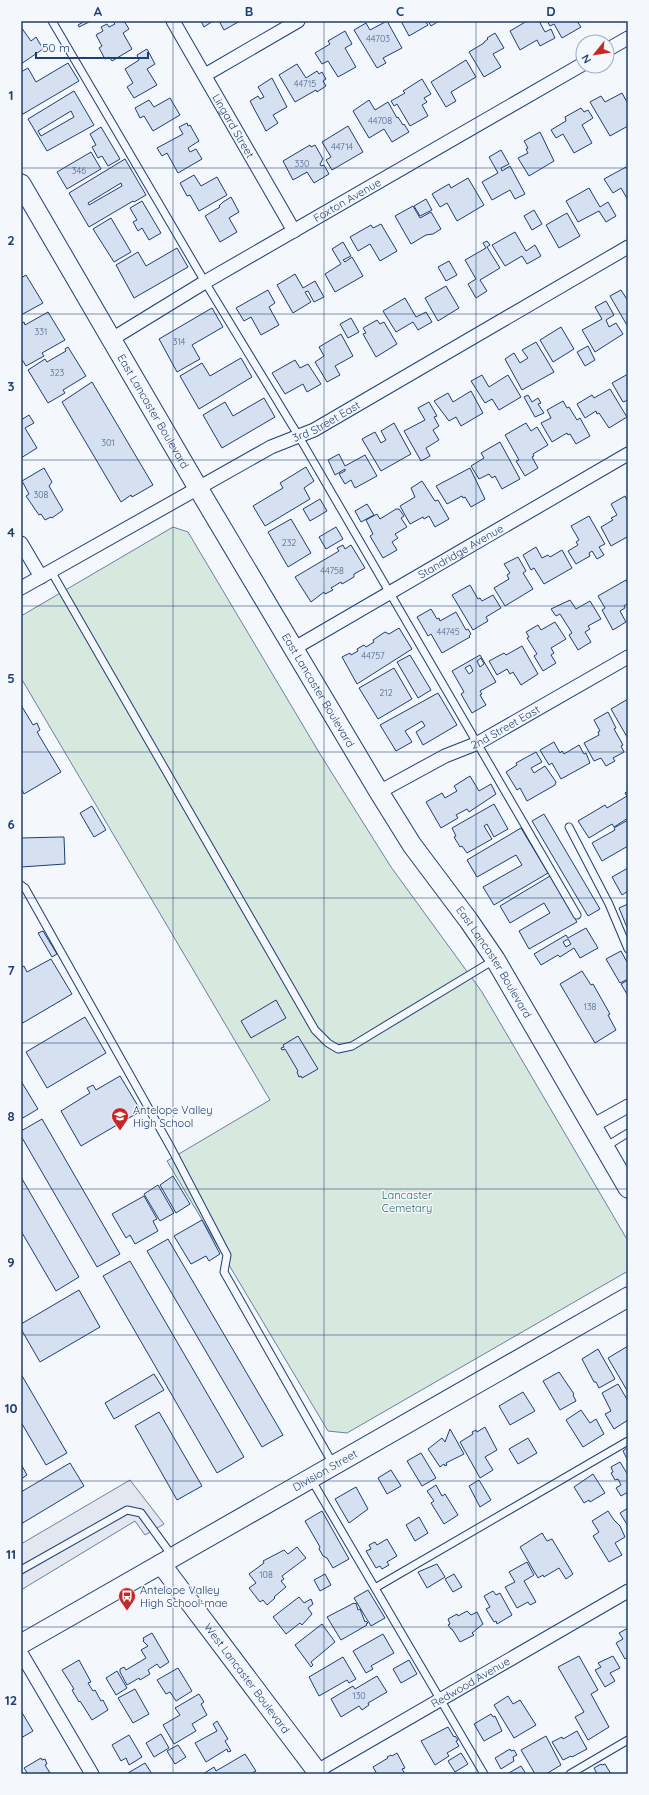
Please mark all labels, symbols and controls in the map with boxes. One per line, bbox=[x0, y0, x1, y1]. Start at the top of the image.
text: A bbox=[94, 3, 103, 19]
text: B bbox=[245, 3, 253, 19]
text: C bbox=[396, 3, 404, 19]
text: D bbox=[546, 3, 556, 19]
house number: 44703 bbox=[366, 33, 390, 44]
scale bar bbox=[36, 34, 148, 60]
north arrow bbox=[575, 34, 615, 74]
text: 50 m bbox=[42, 40, 70, 55]
text: N bbox=[578, 52, 594, 66]
house number: 44715 bbox=[294, 78, 316, 89]
text: 1 bbox=[8, 87, 14, 103]
street label: Lingard Street bbox=[209, 91, 258, 161]
house number: 44708 bbox=[368, 115, 392, 126]
house number: 44714 bbox=[331, 141, 353, 152]
house number: 330 bbox=[295, 158, 309, 169]
house number: 346 bbox=[72, 165, 86, 176]
street label: Foxton Avenue bbox=[311, 175, 383, 225]
text: 2 bbox=[7, 232, 15, 248]
house number: 331 bbox=[35, 326, 47, 337]
house number: 314 bbox=[173, 336, 186, 347]
street label: East Lancaster Boulevard bbox=[115, 351, 192, 471]
house number: 323 bbox=[50, 367, 64, 378]
text: 3 bbox=[8, 378, 15, 394]
street label: 3rd Street East bbox=[291, 398, 363, 445]
house number: 301 bbox=[101, 437, 115, 448]
house number: 308 bbox=[34, 489, 49, 500]
street label: Standridge Avenue bbox=[415, 521, 506, 582]
text: 4 bbox=[7, 524, 15, 540]
house number: 232 bbox=[282, 537, 296, 548]
house number: 44758 bbox=[320, 565, 344, 576]
house number: 44745 bbox=[436, 626, 460, 637]
street label: East Lancaster Boulevard bbox=[279, 631, 358, 750]
house number: 44757 bbox=[361, 650, 385, 661]
text: 5 bbox=[7, 670, 15, 686]
house number: 212 bbox=[379, 687, 393, 698]
street label: 2nd Street East bbox=[469, 702, 542, 752]
text: 6 bbox=[7, 816, 15, 832]
street label: East Lancaster Boulevard bbox=[453, 903, 535, 1021]
text: 7 bbox=[7, 962, 15, 978]
house number: 138 bbox=[584, 1001, 597, 1012]
place label: Antelope Valley High School bbox=[133, 1103, 213, 1130]
school or university icon: Antelope Valley High School bbox=[110, 1106, 130, 1131]
text: 8 bbox=[7, 1108, 15, 1124]
park label: Lancaster Cemetary bbox=[382, 1188, 433, 1215]
text: 9 bbox=[7, 1254, 15, 1270]
text: 10 bbox=[4, 1400, 18, 1416]
street label: Division Street bbox=[290, 1446, 360, 1494]
text: 11 bbox=[6, 1546, 16, 1562]
house number: 108 bbox=[259, 1569, 273, 1580]
place label: Antelope Valley High School-mae bbox=[140, 1583, 228, 1610]
bus stop icon: Antelope Valley High School-mae bbox=[117, 1586, 137, 1611]
street label: West Lancaster Boulevard bbox=[201, 1621, 293, 1736]
street label: Redwood Avenue bbox=[428, 1654, 512, 1711]
house number: 130 bbox=[352, 1690, 366, 1701]
text: 12 bbox=[5, 1692, 17, 1708]

